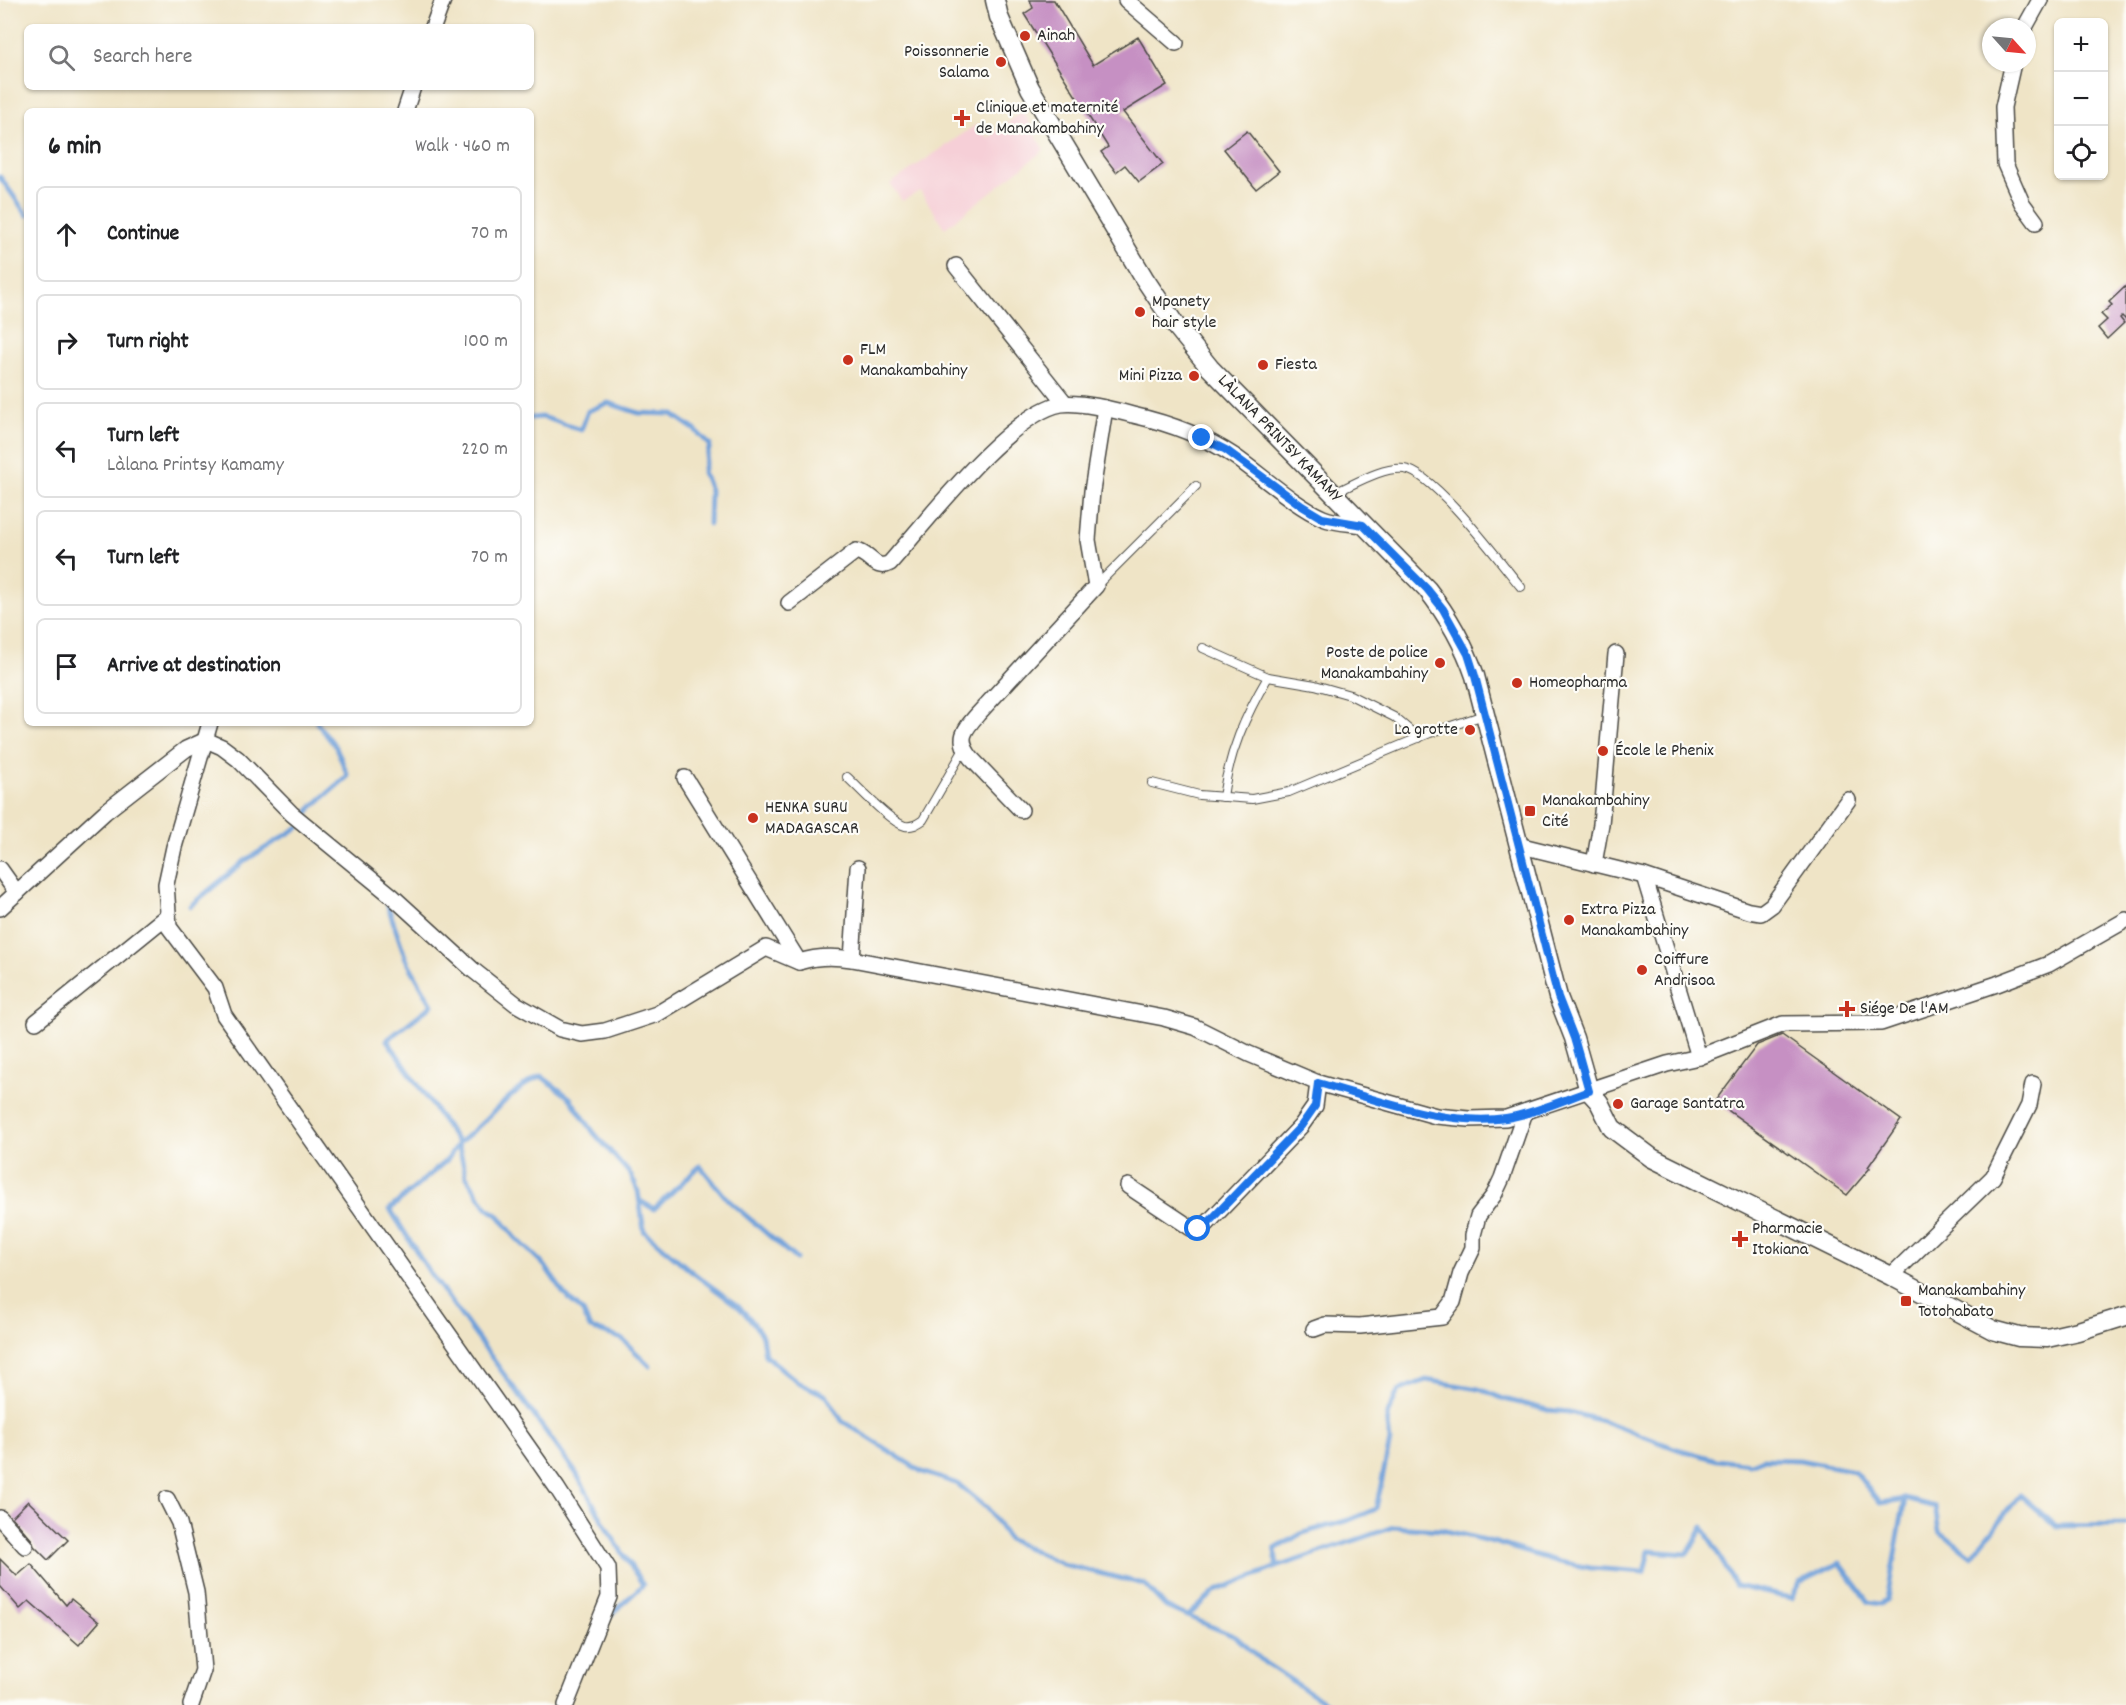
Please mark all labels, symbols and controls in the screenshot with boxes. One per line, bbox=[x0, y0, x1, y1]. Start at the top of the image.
north arrow bbox=[1982, 18, 2036, 72]
map controls bbox=[2054, 18, 2108, 180]
button: + bbox=[2054, 18, 2108, 72]
search box bbox=[24, 24, 534, 90]
place label: Ainah bbox=[1037, 24, 1075, 49]
marker: Ainah bbox=[1018, 29, 1032, 43]
place label: Poissonnerie Salama bbox=[904, 40, 990, 86]
icon: search bbox=[45, 41, 78, 74]
text: Search here bbox=[93, 42, 192, 73]
marker: Poissonnerie Salama bbox=[994, 55, 1008, 69]
button: − bbox=[2054, 72, 2108, 126]
place label: Clinique et maternité de Manakambahiny bbox=[976, 96, 1119, 142]
marker: Clinique et maternité de Manakambahiny bbox=[953, 109, 971, 127]
button: locate bbox=[2054, 126, 2108, 180]
text: 6 min bbox=[48, 129, 101, 166]
text: Walk · 460 m bbox=[415, 133, 510, 161]
icon: ahead bbox=[50, 218, 83, 251]
text: Continue bbox=[107, 219, 179, 250]
text: 70 m bbox=[471, 220, 508, 248]
place label: Mpanety hair style bbox=[1152, 290, 1217, 336]
marker: Mpanety hair style bbox=[1133, 305, 1147, 319]
icon: right bbox=[50, 326, 83, 359]
text: Turn right bbox=[107, 327, 189, 358]
text: 100 m bbox=[464, 328, 508, 356]
place label: FLM Manakambahiny bbox=[860, 338, 968, 384]
marker: FLM Manakambahiny bbox=[841, 353, 855, 367]
place label: Fiesta bbox=[1275, 353, 1317, 378]
marker: Fiesta bbox=[1256, 358, 1270, 372]
place label: Mini Pizza bbox=[1119, 364, 1183, 389]
marker: Mini Pizza bbox=[1187, 369, 1201, 383]
street label: LÀLANA PRINTSY KAMAMY bbox=[1211, 369, 1348, 510]
text: Turn left bbox=[107, 421, 179, 452]
route end bbox=[1188, 424, 1214, 450]
icon: left bbox=[50, 434, 83, 467]
text: 220 m bbox=[461, 436, 508, 464]
text: Làlana Printsy Kamamy bbox=[107, 452, 284, 480]
icon: left bbox=[50, 542, 83, 575]
text: Turn left bbox=[107, 543, 179, 574]
text: 70 m bbox=[471, 544, 508, 572]
place label: Poste de police Manakambahiny bbox=[1321, 641, 1429, 687]
icon: arrive bbox=[50, 650, 83, 683]
text: Arrive at destination bbox=[107, 651, 281, 682]
marker: Poste de police Manakambahiny bbox=[1433, 656, 1447, 670]
place label: Homeopharma bbox=[1529, 671, 1628, 696]
marker: Homeopharma bbox=[1510, 676, 1524, 690]
place label: La grotte bbox=[1394, 718, 1458, 743]
marker: La grotte bbox=[1463, 723, 1477, 737]
place label: École le Phenix bbox=[1615, 739, 1714, 764]
marker: École le Phenix bbox=[1596, 744, 1610, 758]
place label: Manakambahiny Cité bbox=[1542, 789, 1650, 835]
place label: HENKA SURU MADAGASCAR bbox=[765, 796, 859, 842]
marker: Manakambahiny Cité bbox=[1523, 804, 1537, 818]
marker: HENKA SURU MADAGASCAR bbox=[746, 811, 760, 825]
place label: Extra Pizza Manakambahiny bbox=[1581, 898, 1689, 944]
marker: Extra Pizza Manakambahiny bbox=[1562, 913, 1576, 927]
place label: Coiffure Andrisoa bbox=[1654, 948, 1715, 994]
marker: Coiffure Andrisoa bbox=[1635, 963, 1649, 977]
place label: Siége De l'AM bbox=[1860, 997, 1948, 1022]
marker: Siége De l'AM bbox=[1838, 1000, 1856, 1018]
place label: Garage Santatra bbox=[1630, 1092, 1745, 1117]
marker: Garage Santatra bbox=[1611, 1097, 1625, 1111]
route start bbox=[1184, 1215, 1210, 1241]
place label: Pharmacie Itokiana bbox=[1752, 1217, 1823, 1263]
marker: Pharmacie Itokiana bbox=[1733, 1232, 1747, 1246]
place label: Manakambahiny Totohabato bbox=[1918, 1279, 2026, 1325]
marker: Manakambahiny Totohabato bbox=[1899, 1294, 1913, 1308]

